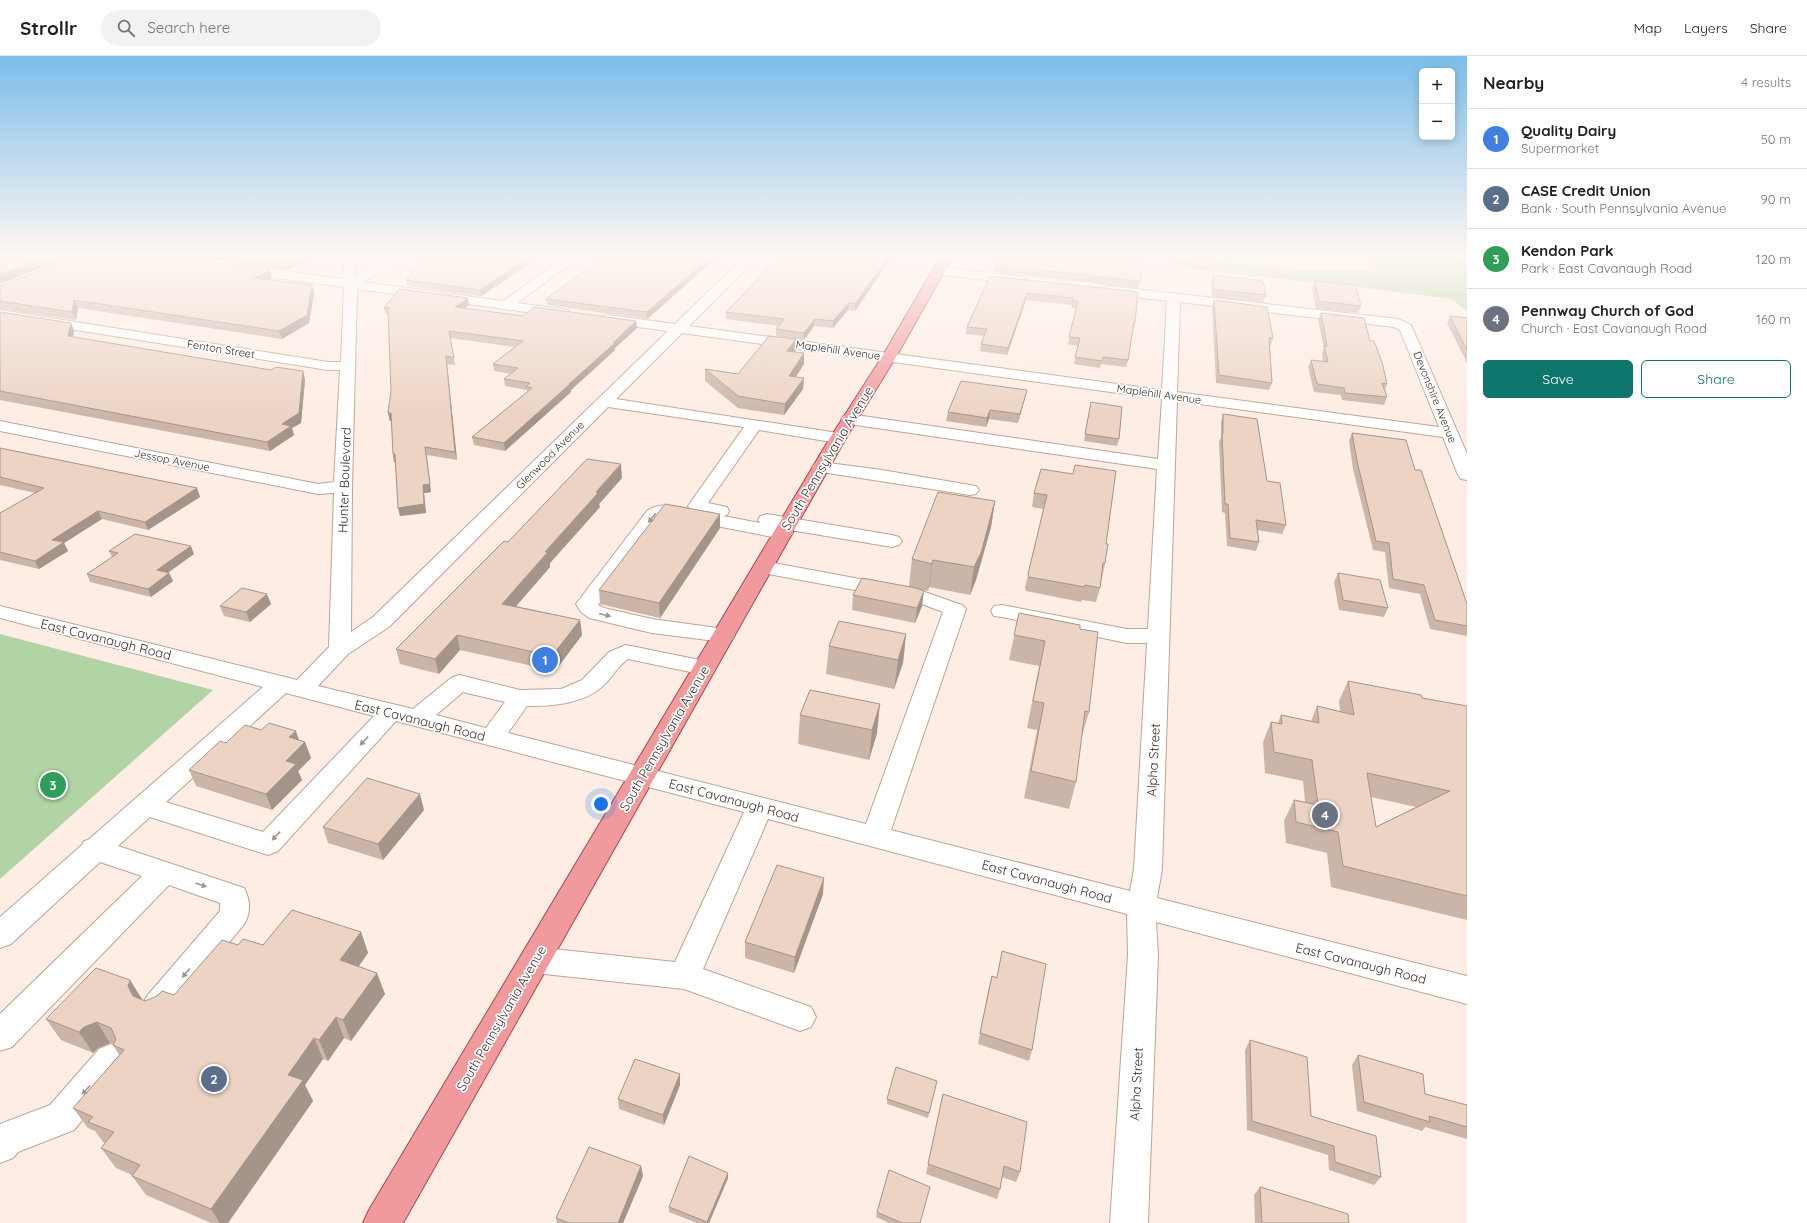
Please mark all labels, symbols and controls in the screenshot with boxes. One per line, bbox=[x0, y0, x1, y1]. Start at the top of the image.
search box bbox=[101, 10, 381, 46]
text: Strollr bbox=[20, 16, 77, 40]
icon: search bbox=[115, 17, 137, 39]
text: Search here bbox=[147, 18, 230, 37]
text: Map bbox=[1633, 19, 1662, 37]
text: Layers bbox=[1684, 19, 1728, 37]
text: Share bbox=[1750, 19, 1787, 37]
map controls bbox=[1419, 68, 1455, 140]
button: + bbox=[1419, 68, 1455, 104]
text: Nearby bbox=[1483, 72, 1544, 93]
text: 4 results bbox=[1741, 74, 1791, 90]
button: − bbox=[1419, 104, 1455, 140]
text: Quality Dairy bbox=[1521, 121, 1616, 140]
text: 1 bbox=[1493, 131, 1499, 147]
text: 50 m bbox=[1761, 131, 1791, 147]
text: Supermarket bbox=[1521, 140, 1599, 156]
text: CASE Credit Union bbox=[1521, 181, 1651, 200]
text: 2 bbox=[1492, 191, 1500, 207]
text: 90 m bbox=[1761, 191, 1791, 207]
text: Bank · South Pennsylvania Avenue bbox=[1521, 200, 1726, 216]
text: Kendon Park bbox=[1521, 241, 1614, 260]
text: 3 bbox=[1493, 251, 1499, 267]
text: 120 m bbox=[1756, 251, 1791, 267]
text: Park · East Cavanaugh Road bbox=[1521, 260, 1692, 276]
text: Pennway Church of God bbox=[1521, 301, 1694, 320]
text: 4 bbox=[1492, 311, 1500, 327]
text: 160 m bbox=[1756, 311, 1791, 327]
text: Church · East Cavanaugh Road bbox=[1521, 320, 1707, 336]
street label: Fenton Street bbox=[186, 337, 256, 361]
street label: Maplehill Avenue bbox=[795, 337, 881, 363]
street label: Devonshire Avenue bbox=[1410, 349, 1460, 445]
button: Save bbox=[1483, 360, 1633, 398]
button: Share bbox=[1641, 360, 1791, 398]
street label: Maplehill Avenue bbox=[1116, 381, 1202, 407]
street label: South Pennsylvania Avenue bbox=[778, 383, 876, 533]
street label: Glenwood Avenue bbox=[513, 418, 587, 492]
street label: Hunter Boulevard bbox=[334, 427, 354, 533]
street label: Jessop Avenue bbox=[133, 446, 211, 474]
one-way arrow bbox=[647, 513, 656, 524]
one-way arrow bbox=[599, 612, 612, 618]
street label: East Cavanaugh Road bbox=[39, 615, 173, 663]
pin: 1 bbox=[532, 645, 558, 675]
street label: South Pennsylvania Avenue bbox=[616, 663, 712, 813]
street label: East Cavanaugh Road bbox=[353, 696, 487, 744]
street label: Alpha Street bbox=[1143, 723, 1163, 797]
one-way arrow bbox=[360, 736, 369, 746]
pin: 3 bbox=[40, 770, 66, 800]
street label: East Cavanaugh Road bbox=[667, 775, 801, 825]
your location bbox=[591, 794, 611, 814]
pin: 4 bbox=[1312, 800, 1338, 830]
one-way arrow bbox=[271, 831, 281, 841]
street label: East Cavanaugh Road bbox=[980, 856, 1114, 906]
one-way arrow bbox=[195, 882, 207, 888]
street label: East Cavanaugh Road bbox=[1294, 939, 1428, 987]
street label: South Pennsylvania Avenue bbox=[453, 943, 549, 1093]
one-way arrow bbox=[182, 968, 191, 978]
street label: Alpha Street bbox=[1126, 1047, 1146, 1121]
pin: 2 bbox=[201, 1064, 227, 1094]
one-way arrow bbox=[81, 1084, 90, 1095]

